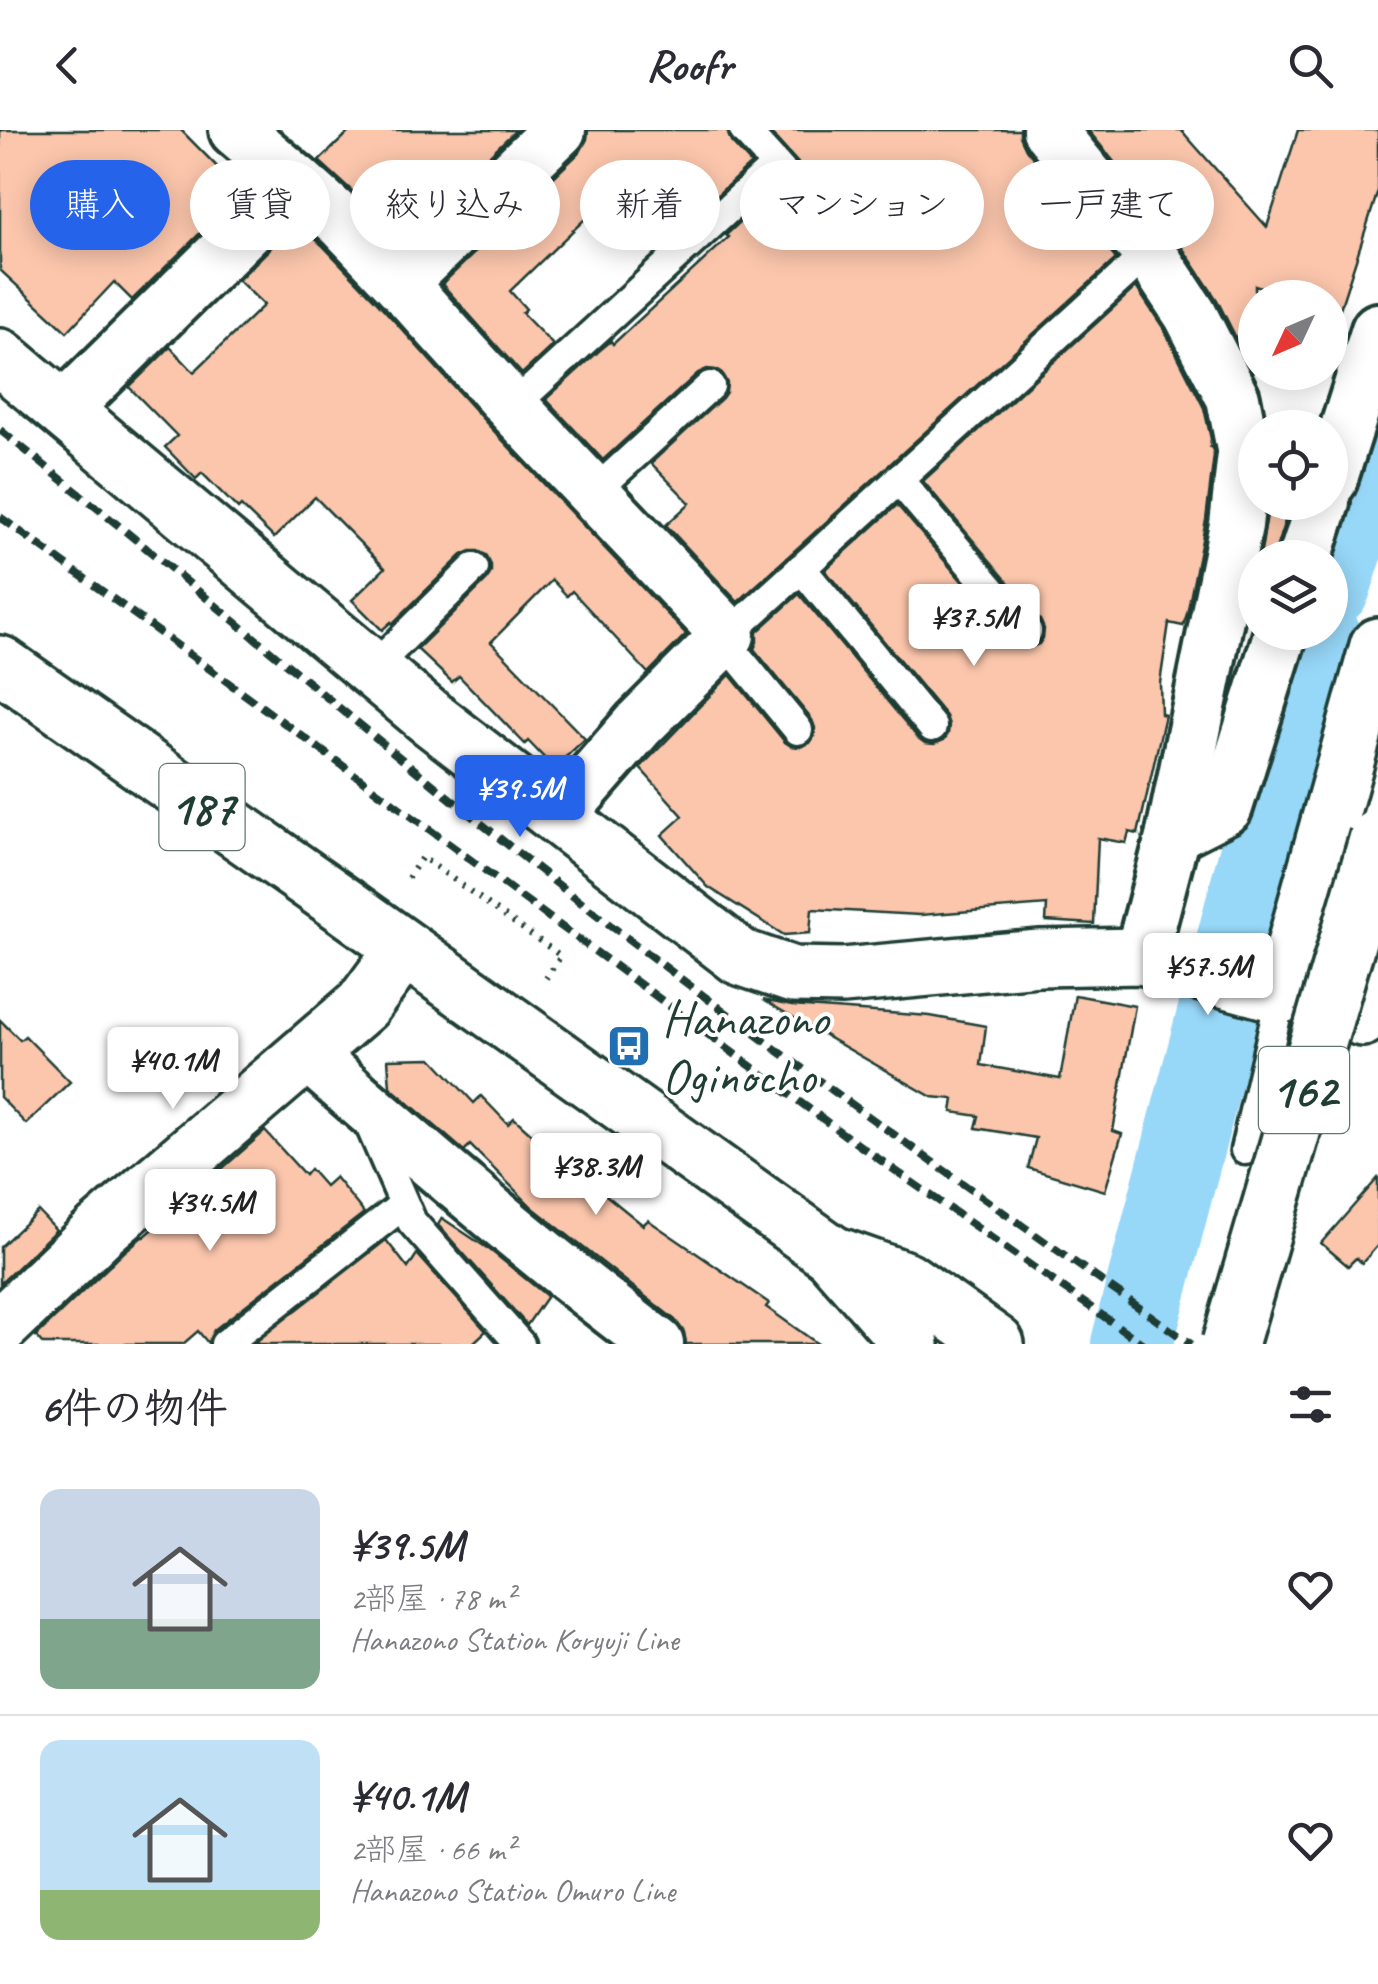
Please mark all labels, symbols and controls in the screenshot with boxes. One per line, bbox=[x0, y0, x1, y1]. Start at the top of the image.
text: Roofr bbox=[646, 37, 732, 94]
icon: back bbox=[40, 38, 95, 93]
icon: search bbox=[1283, 38, 1338, 93]
chip: 購入 bbox=[30, 160, 170, 250]
chip: 賃貸 bbox=[190, 160, 330, 250]
chip: 絞り込み bbox=[350, 160, 560, 250]
chip: 新着 bbox=[580, 160, 720, 250]
chip: マンション bbox=[740, 160, 984, 250]
chip: 一戸建て bbox=[1004, 160, 1214, 250]
north arrow bbox=[1238, 280, 1348, 390]
map controls bbox=[1238, 280, 1348, 650]
button: locate bbox=[1238, 410, 1348, 520]
button: layers bbox=[1238, 540, 1348, 650]
pin: ¥37.5M bbox=[893, 584, 1055, 669]
text: ¥37.5M bbox=[931, 596, 1017, 637]
pin: ¥39.5M bbox=[439, 755, 601, 840]
road number: 187 bbox=[160, 764, 244, 850]
text: ¥39.5M bbox=[477, 767, 563, 808]
pin: ¥57.5M bbox=[1127, 933, 1289, 1018]
text: ¥57.5M bbox=[1165, 945, 1251, 986]
place label: Hanazono Oginocho bbox=[662, 987, 830, 1108]
bus stop icon: Hanazono Oginocho bbox=[606, 1023, 652, 1069]
pin: ¥40.1M bbox=[92, 1027, 254, 1112]
text: ¥40.1M bbox=[129, 1039, 217, 1080]
road number: 162 bbox=[1259, 1047, 1349, 1133]
pin: ¥38.3M bbox=[515, 1133, 677, 1218]
text: ¥38.3M bbox=[552, 1145, 640, 1186]
pin: ¥34.5M bbox=[129, 1169, 291, 1254]
text: ¥34.5M bbox=[167, 1181, 253, 1222]
icon: filters bbox=[1283, 1377, 1338, 1432]
text: 6件の物件 bbox=[40, 1382, 228, 1435]
text: ¥39.5M bbox=[350, 1519, 463, 1572]
icon: home bbox=[120, 1529, 240, 1649]
icon: heart bbox=[1283, 1562, 1338, 1617]
text: 2部屋 · 78 m² bbox=[350, 1578, 515, 1619]
text: Hanazono Station Koryuji Line bbox=[350, 1619, 679, 1660]
text: ¥40.1M bbox=[350, 1770, 465, 1823]
icon: home bbox=[120, 1780, 240, 1900]
icon: heart bbox=[1283, 1813, 1338, 1868]
text: 2部屋 · 66 m² bbox=[350, 1829, 515, 1870]
text: Hanazono Station Omuro Line bbox=[350, 1870, 675, 1911]

